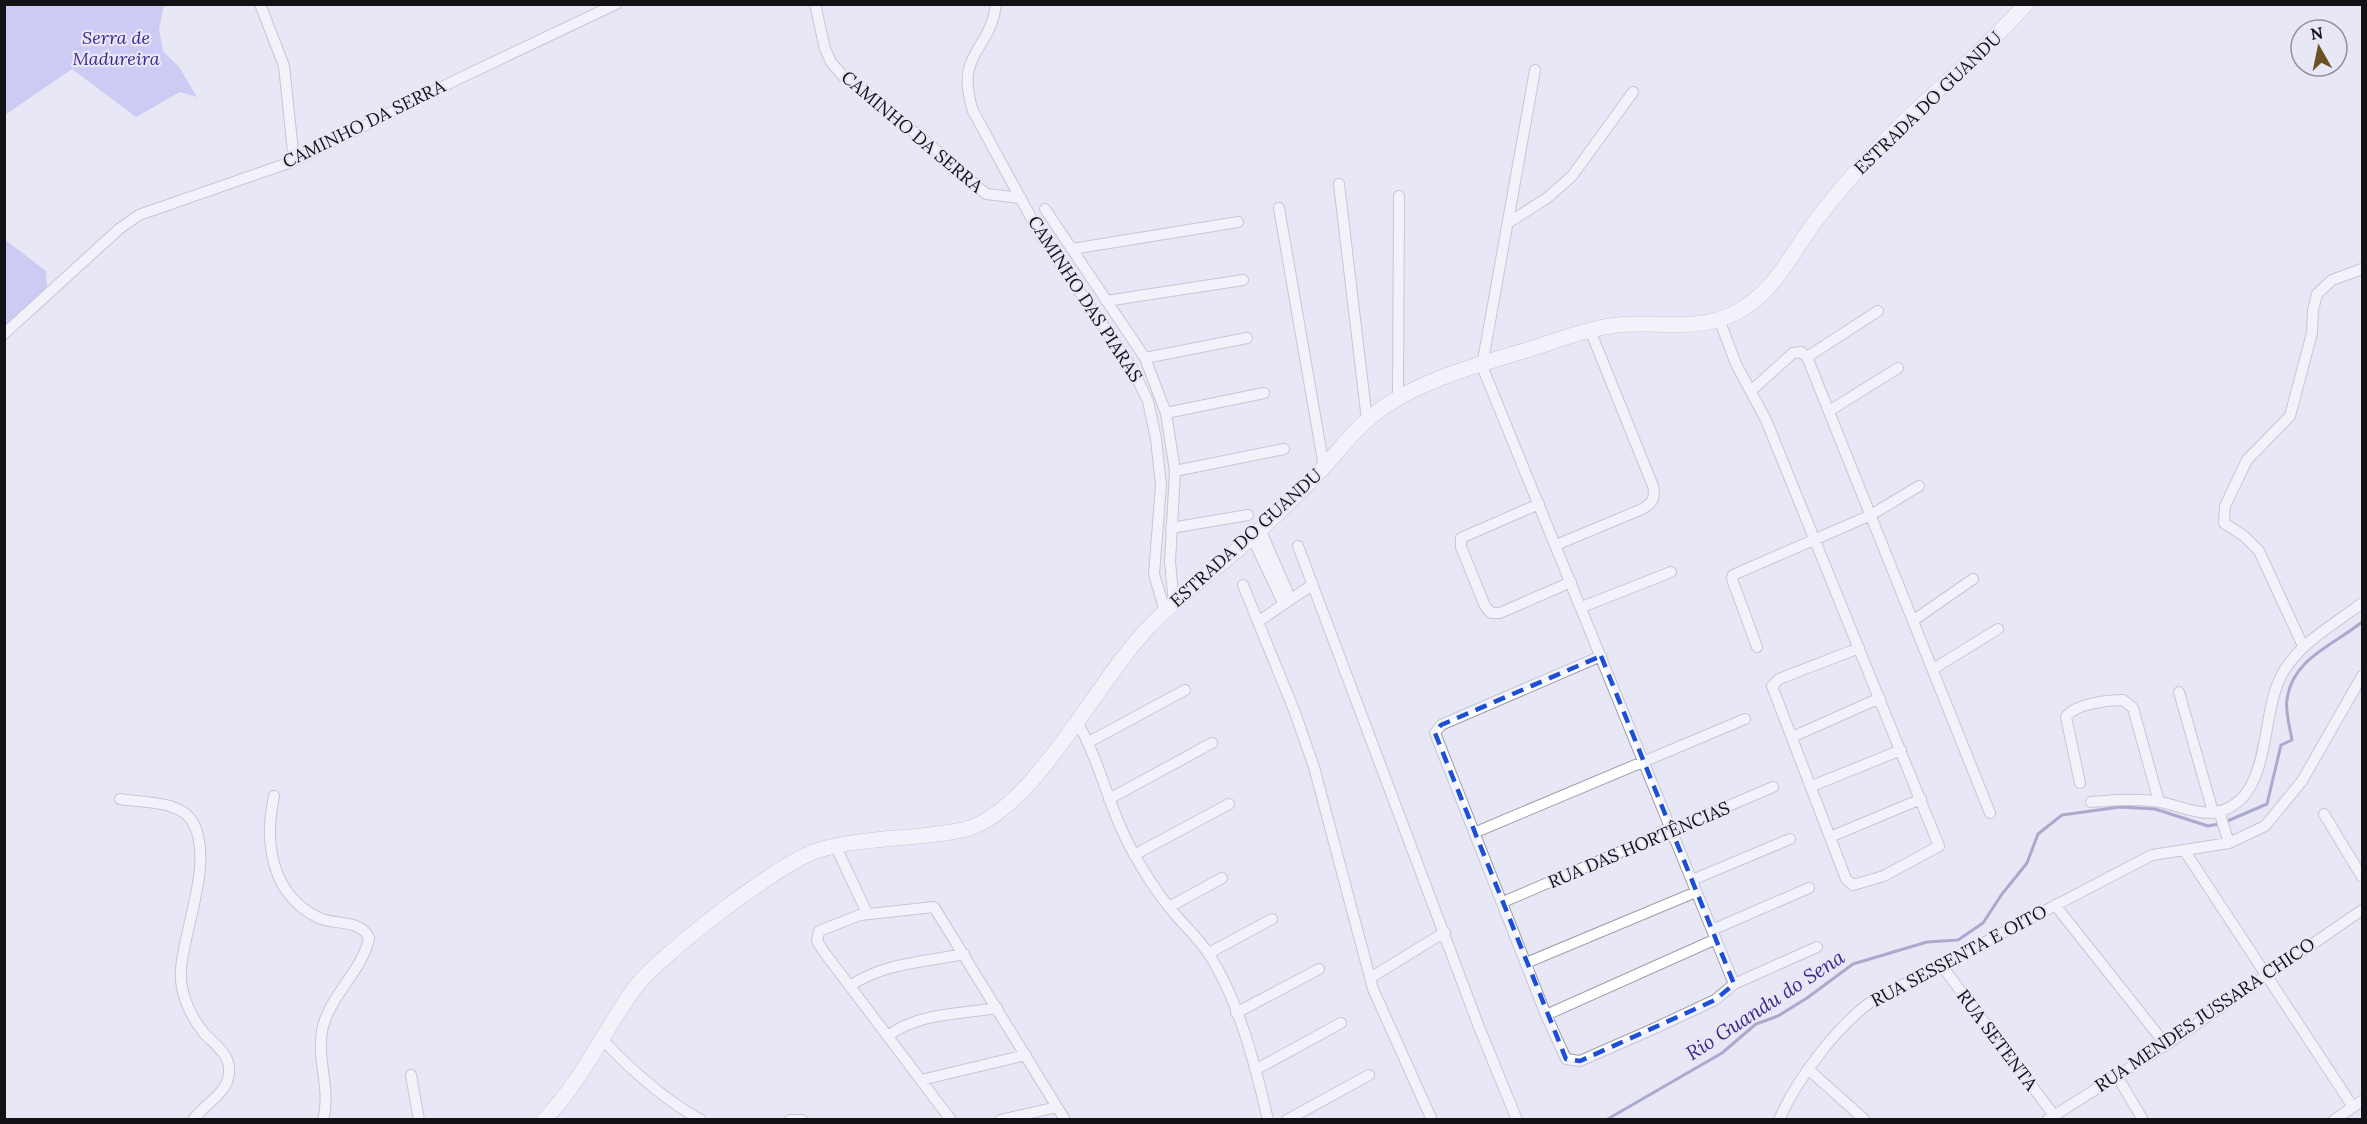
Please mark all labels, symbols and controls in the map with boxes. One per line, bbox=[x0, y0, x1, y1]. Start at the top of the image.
north arrow bbox=[2289, 18, 2349, 78]
text: N bbox=[2309, 22, 2324, 44]
park label: Serra de Madureira bbox=[72, 26, 160, 70]
street label: ESTRADA DO GUANDU bbox=[1849, 26, 2006, 179]
street label: CAMINHO DA SERRA bbox=[837, 66, 988, 198]
street label: CAMINHO DA SERRA bbox=[279, 74, 450, 173]
street label: CAMINHO DAS PIARAS bbox=[1023, 211, 1148, 386]
street label: ESTRADA DO GUANDU bbox=[1165, 463, 1326, 612]
street label: RUA DAS HORTÊNCIAS bbox=[1544, 796, 1733, 893]
street label: RUA SESSENTA E OITO bbox=[1867, 899, 2051, 1012]
street label: RUA MENDES JUSSARA CHICO bbox=[2090, 932, 2319, 1097]
water label: Rio Guandu do Sena bbox=[1681, 944, 1849, 1065]
street label: RUA SETENTA bbox=[1952, 985, 2043, 1095]

